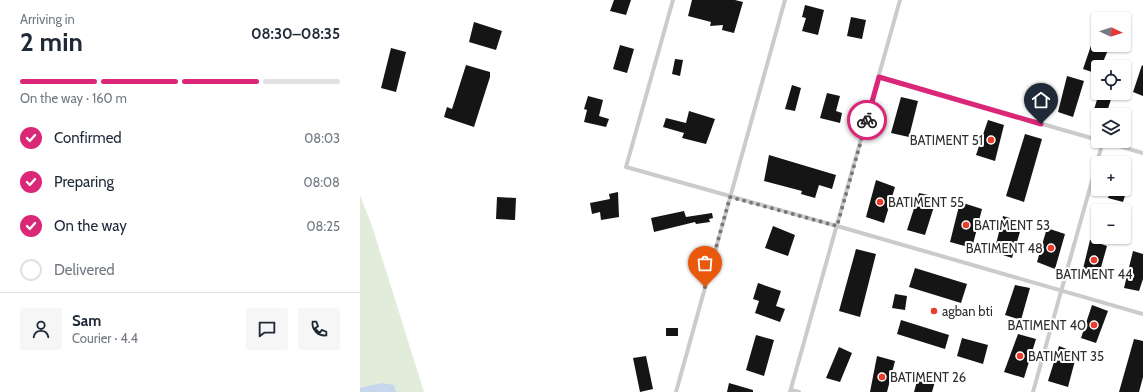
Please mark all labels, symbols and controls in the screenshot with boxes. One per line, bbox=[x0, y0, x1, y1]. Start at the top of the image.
text: Arriving in bbox=[20, 11, 75, 27]
north arrow bbox=[1091, 12, 1131, 52]
map controls bbox=[1091, 12, 1131, 244]
text: 08:30–08:35 bbox=[251, 25, 340, 43]
text: 2 min bbox=[20, 26, 83, 58]
button: locate bbox=[1091, 60, 1131, 100]
pin bbox=[1024, 83, 1058, 124]
icon: home bbox=[1030, 89, 1052, 111]
text: On the way · 160 m bbox=[20, 90, 127, 106]
courier bbox=[847, 100, 887, 140]
button: layers bbox=[1091, 108, 1131, 148]
icon: bike bbox=[856, 109, 878, 131]
icon: check bbox=[20, 127, 42, 149]
text: Confirmed bbox=[54, 129, 122, 147]
text: 08:03 bbox=[304, 130, 340, 146]
place label: BATIMENT 51 bbox=[910, 132, 983, 148]
marker: BATIMENT 51 bbox=[986, 135, 996, 145]
button: + bbox=[1091, 156, 1131, 196]
icon: check bbox=[20, 171, 42, 193]
text: Preparing bbox=[54, 173, 114, 191]
text: 08:08 bbox=[303, 174, 340, 190]
place label: BATIMENT 55 bbox=[888, 194, 964, 210]
marker: BATIMENT 55 bbox=[875, 197, 885, 207]
button: − bbox=[1091, 204, 1131, 244]
icon: check bbox=[20, 215, 42, 237]
text: On the way bbox=[54, 217, 127, 235]
place label: BATIMENT 53 bbox=[974, 217, 1050, 233]
text: 08:25 bbox=[306, 218, 340, 234]
marker: BATIMENT 53 bbox=[961, 220, 971, 230]
place label: BATIMENT 48 bbox=[966, 240, 1043, 256]
marker: BATIMENT 48 bbox=[1046, 243, 1056, 253]
pin bbox=[688, 246, 722, 287]
icon: bag bbox=[694, 252, 716, 274]
marker: BATIMENT 44 bbox=[1089, 255, 1099, 265]
text: Delivered bbox=[54, 261, 115, 279]
place label: BATIMENT 44 bbox=[1056, 266, 1133, 282]
place label: agban bti bbox=[942, 303, 993, 319]
marker: agban bti bbox=[929, 306, 939, 316]
button: person bbox=[20, 308, 62, 350]
button: chat bbox=[246, 308, 288, 350]
button: phone bbox=[298, 308, 340, 350]
text: Sam bbox=[72, 312, 101, 330]
place label: BATIMENT 40 bbox=[1007, 317, 1086, 333]
marker: BATIMENT 40 bbox=[1089, 320, 1099, 330]
text: Courier · 4.4 bbox=[72, 330, 138, 346]
place label: BATIMENT 35 bbox=[1028, 348, 1104, 364]
marker: BATIMENT 35 bbox=[1015, 351, 1025, 361]
place label: BATIMENT 26 bbox=[890, 369, 966, 385]
marker: BATIMENT 26 bbox=[877, 372, 887, 382]

